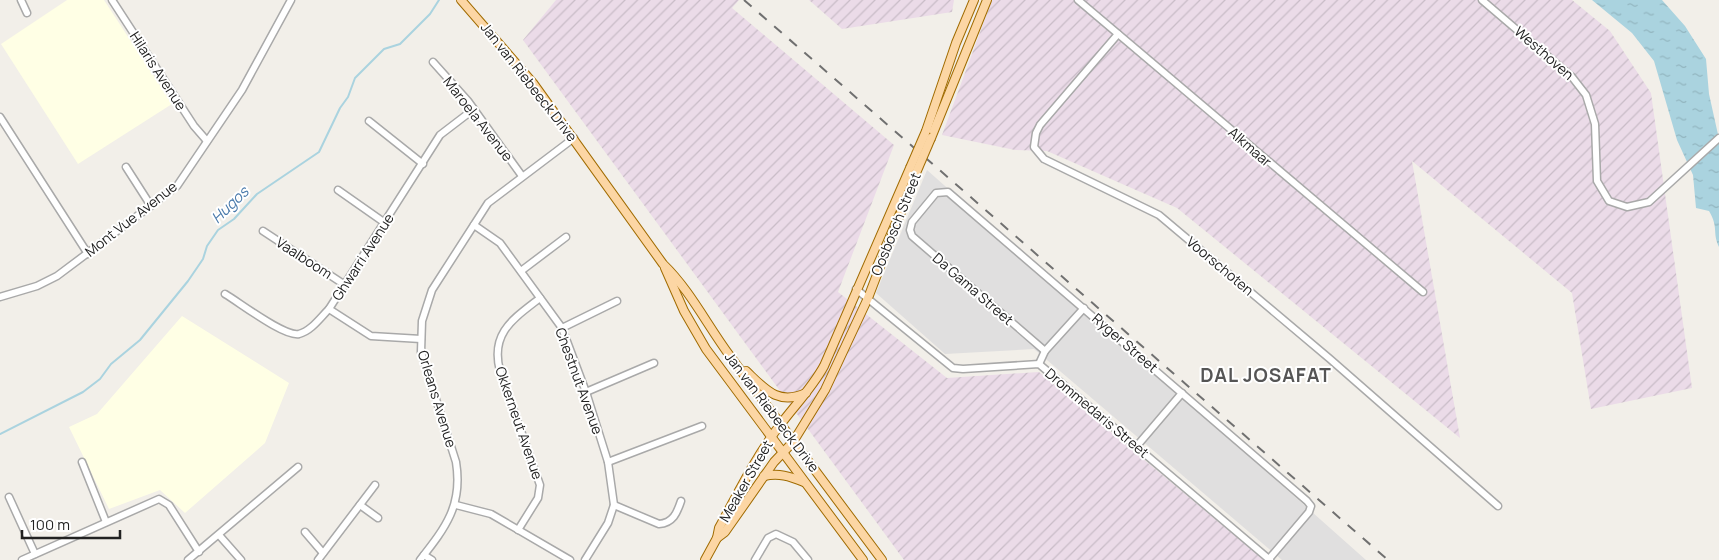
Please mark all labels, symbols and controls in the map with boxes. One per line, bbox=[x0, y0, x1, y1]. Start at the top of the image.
street label: Jan van Riebeeck Drive bbox=[477, 18, 582, 145]
street label: Westhoven bbox=[1511, 22, 1578, 84]
street label: Hilaris Avenue bbox=[126, 28, 191, 114]
street label: Maroela Avenue bbox=[439, 72, 517, 165]
street label: Alkmaar bbox=[1225, 123, 1276, 171]
street label: Oosbosch Street bbox=[866, 169, 925, 278]
street label: Mont Vue Avenue bbox=[81, 177, 181, 261]
water label: Hugos bbox=[206, 181, 254, 228]
street label: Ghwarri Avenue bbox=[327, 209, 398, 304]
street label: Vaalboom bbox=[273, 232, 336, 283]
street label: Voorschoten bbox=[1183, 232, 1258, 299]
street label: Da Gama Street bbox=[929, 248, 1018, 329]
street label: Ryger Street bbox=[1088, 309, 1163, 377]
street label: Chestnut Avenue bbox=[551, 325, 608, 437]
street label: Orleans Avenue bbox=[414, 348, 461, 450]
street label: Jan van Riebeeck Drive bbox=[721, 348, 824, 476]
district label: DAL JOSAFAT bbox=[1200, 362, 1332, 388]
street label: Okkerneut Avenue bbox=[491, 364, 548, 482]
street label: Drommedaris Street bbox=[1041, 364, 1154, 462]
street label: Meaker Street bbox=[714, 436, 777, 525]
scale bar bbox=[22, 508, 120, 540]
text: 100 m bbox=[30, 514, 70, 535]

